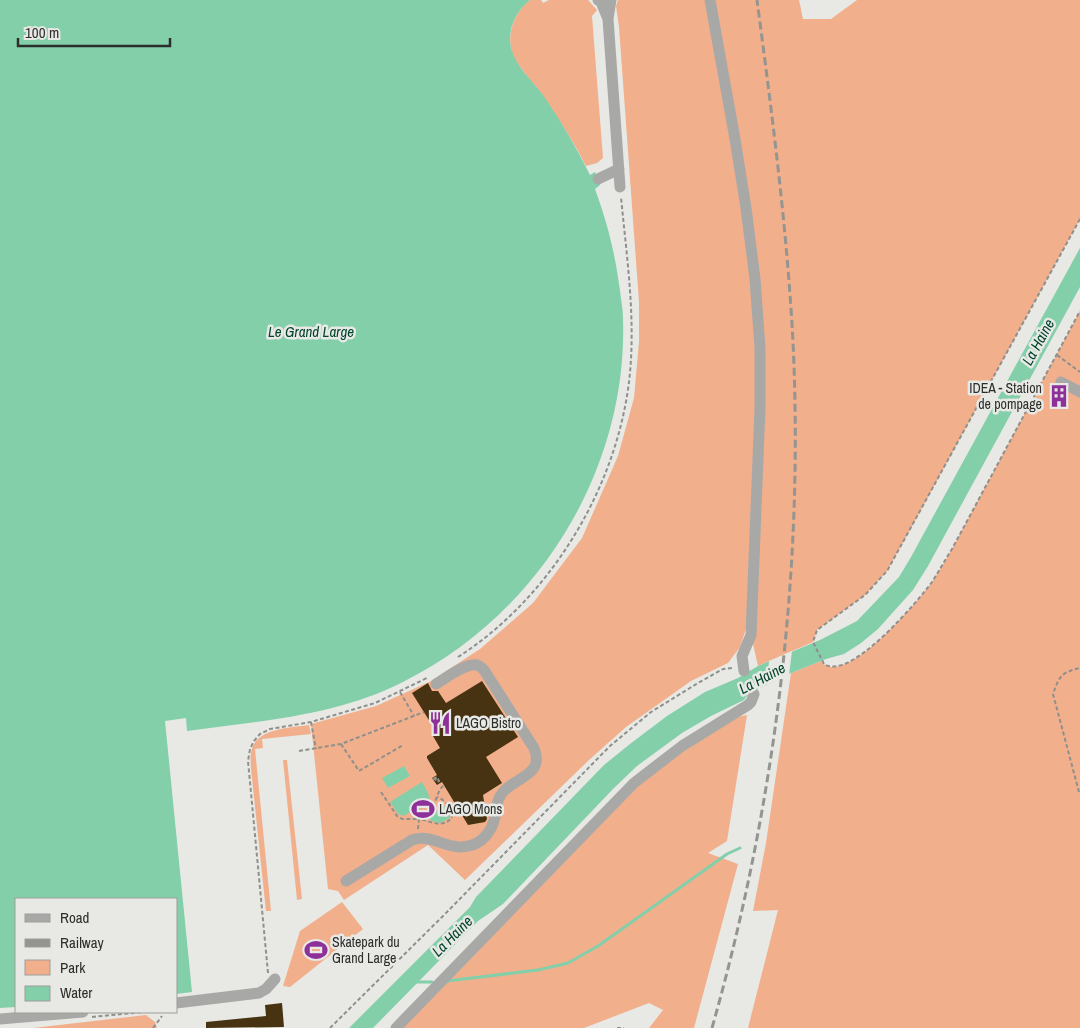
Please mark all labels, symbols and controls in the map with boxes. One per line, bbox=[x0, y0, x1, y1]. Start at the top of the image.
scale bar bbox=[18, 15, 170, 47]
text: 100 m bbox=[25, 22, 59, 43]
water label: La Haine bbox=[1017, 315, 1059, 369]
water label: Le Grand Large bbox=[268, 321, 354, 342]
place label: IDEA - Station de pompage bbox=[969, 379, 1042, 413]
building icon: IDEA - Station de pompage bbox=[1046, 383, 1072, 409]
water label: La Haine bbox=[735, 657, 789, 699]
restaurant icon: LAGO Bistro bbox=[427, 710, 453, 736]
place label: LAGO Bistro bbox=[456, 714, 521, 732]
sports icon: LAGO Mons bbox=[410, 796, 436, 822]
place label: LAGO Mons bbox=[439, 800, 502, 818]
legend bbox=[15, 898, 178, 1013]
text: Road bbox=[60, 907, 89, 928]
water label: La Haine bbox=[427, 911, 477, 961]
text: Railway bbox=[60, 932, 105, 953]
place label: Skatepark du Grand Large bbox=[332, 933, 400, 967]
sports icon: Skatepark du Grand Large bbox=[303, 937, 329, 963]
text: Park bbox=[60, 957, 86, 978]
text: Water bbox=[60, 982, 92, 1003]

